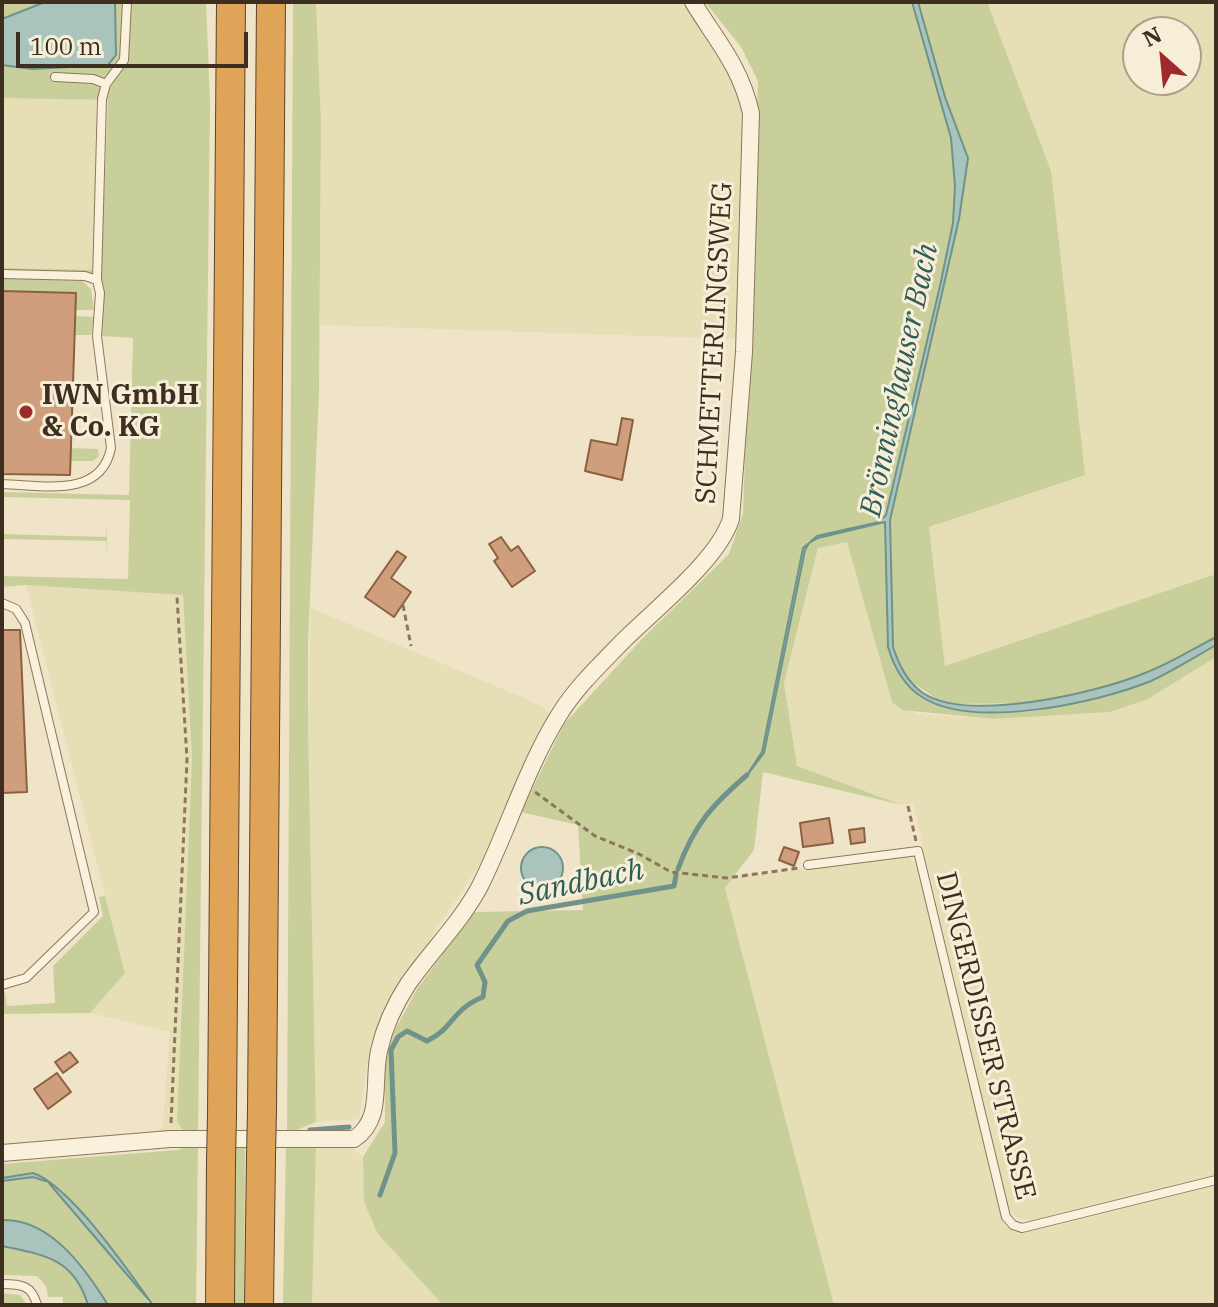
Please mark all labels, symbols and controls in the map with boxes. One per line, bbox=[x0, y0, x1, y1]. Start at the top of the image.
scale bar bbox=[20, 16, 252, 66]
north arrow bbox=[1122, 16, 1202, 96]
text: N bbox=[1137, 19, 1166, 53]
text: 100 m bbox=[30, 30, 102, 62]
street label: SCHMETTERLINGSWEG bbox=[690, 181, 740, 505]
water label: Brönninghauser Bach bbox=[853, 240, 947, 520]
place label: IWN GmbH & Co. KG bbox=[42, 379, 199, 445]
marker: IWN GmbH & Co. KG bbox=[17, 403, 35, 421]
water label: Sandbach bbox=[515, 852, 647, 914]
street label: DINGERDISSER STRASSE bbox=[928, 868, 1042, 1204]

